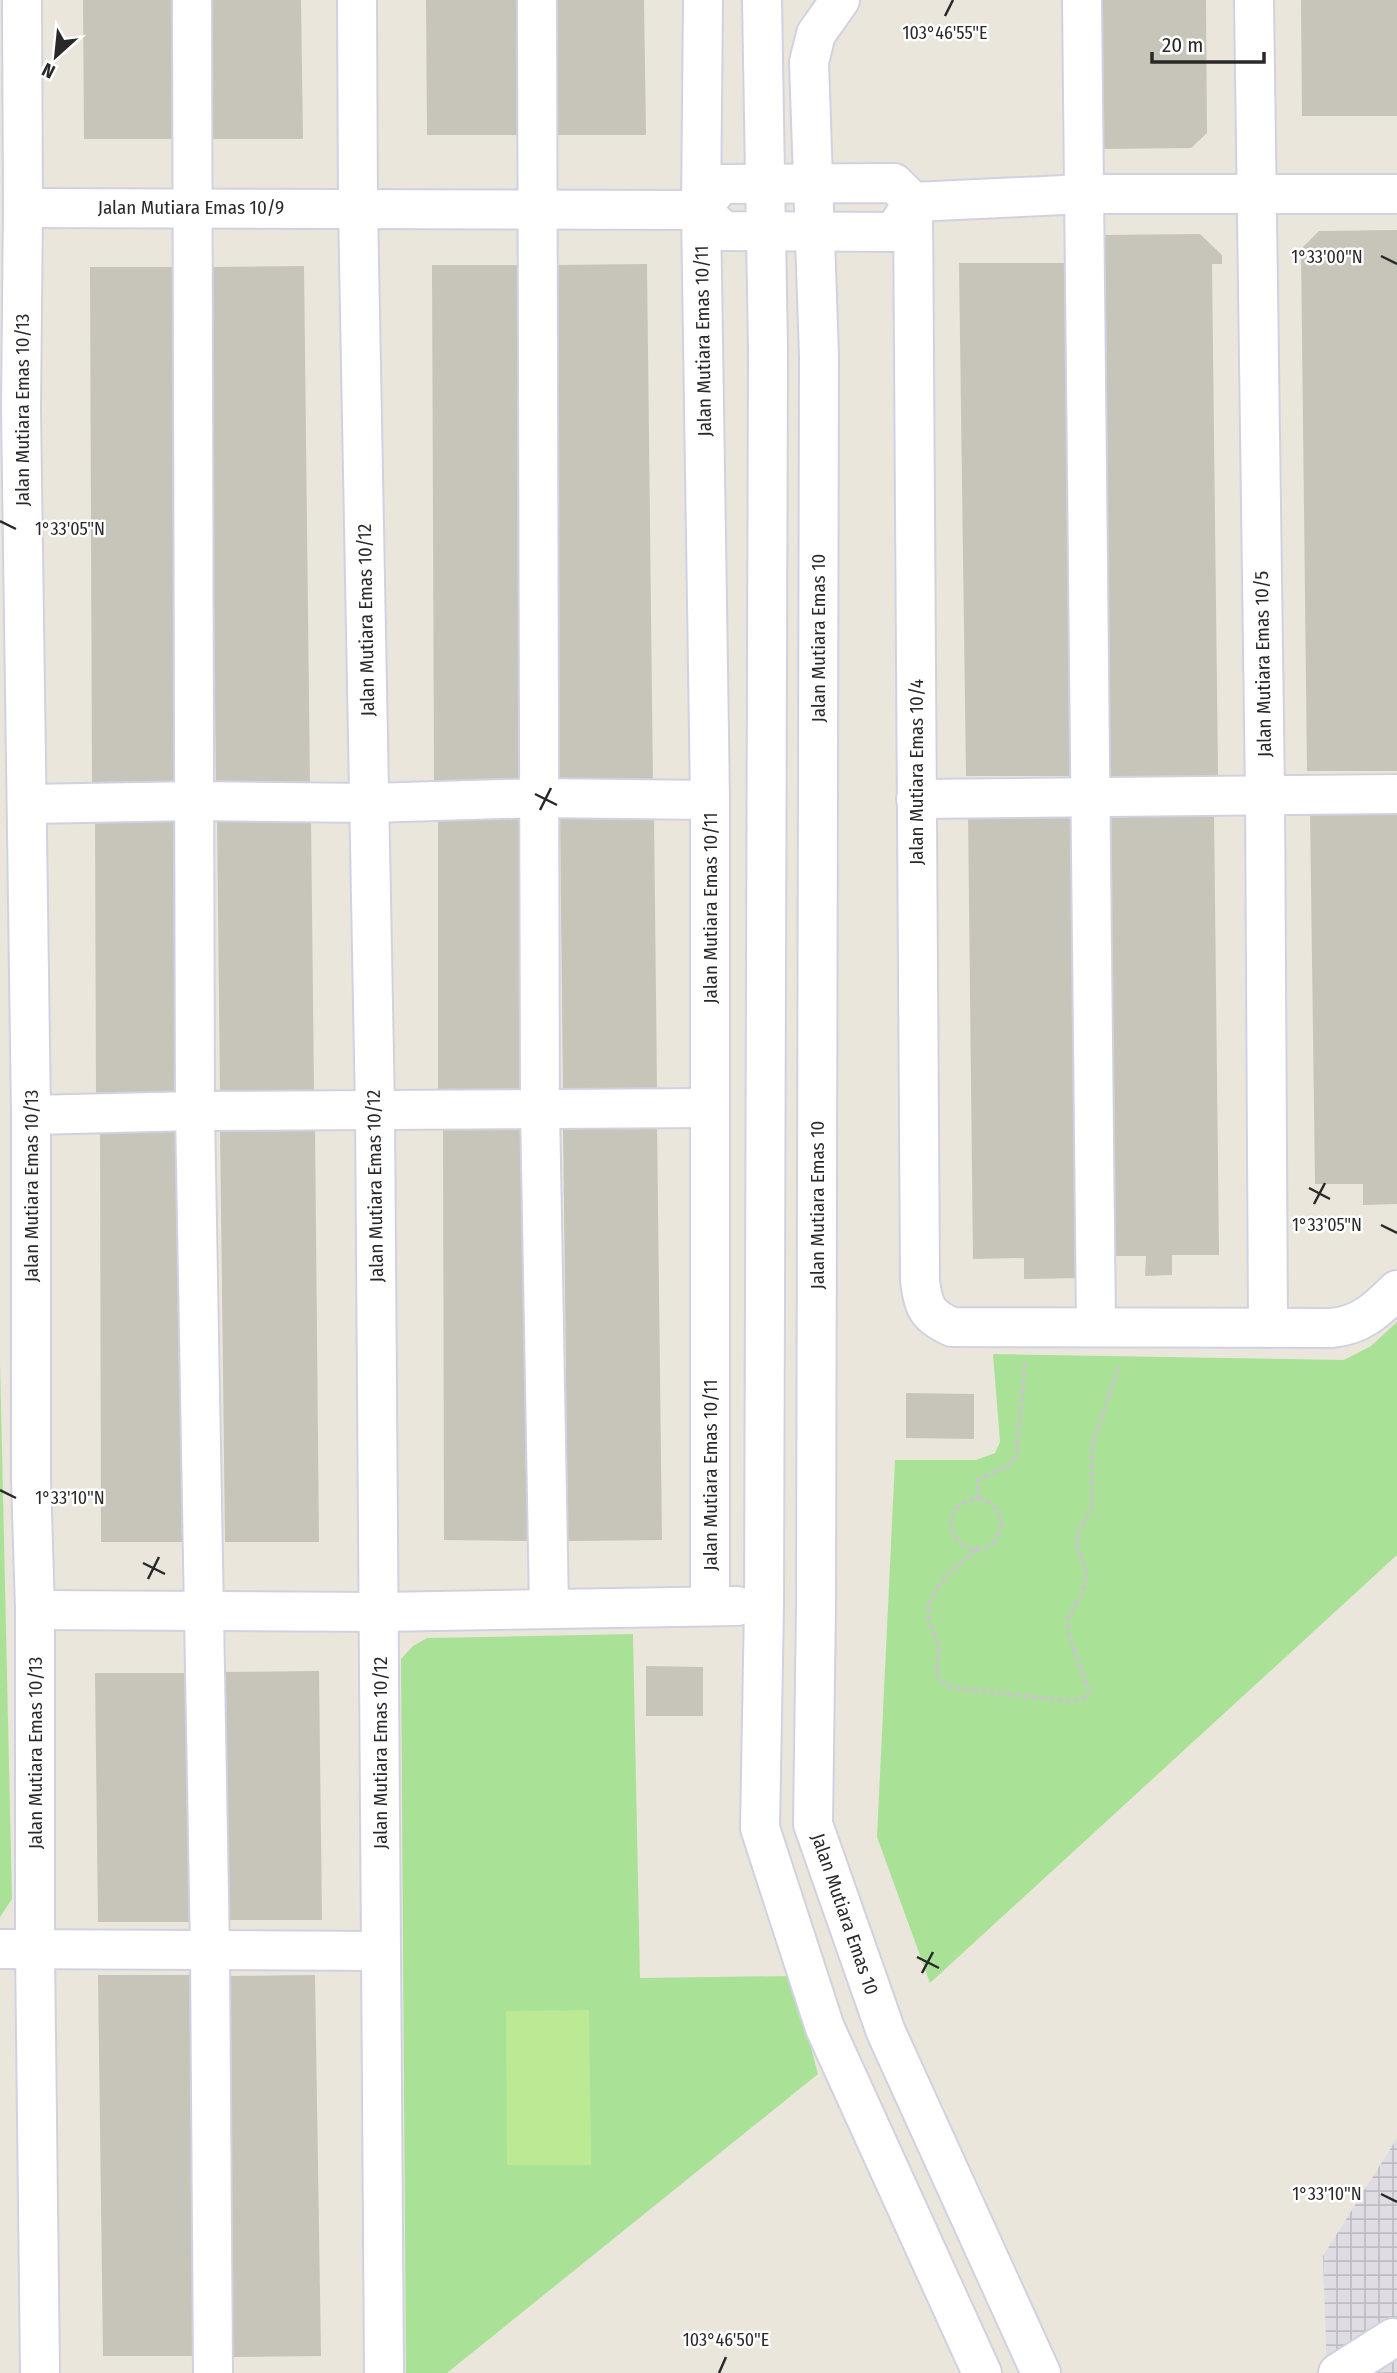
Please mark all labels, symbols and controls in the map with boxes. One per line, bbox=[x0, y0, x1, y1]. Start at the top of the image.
north arrow bbox=[21, 21, 91, 91]
scale bar bbox=[1152, 21, 1264, 65]
text: 103°46'55"E bbox=[903, 22, 987, 44]
text: 20 m bbox=[1162, 32, 1203, 58]
text: N bbox=[38, 58, 59, 84]
street label: Jalan Mutiara Emas 10/9 bbox=[98, 196, 284, 219]
street label: Jalan Mutiara Emas 10/11 bbox=[690, 245, 716, 437]
text: 1°33'00"N bbox=[1291, 246, 1363, 268]
street label: Jalan Mutiara Emas 10/13 bbox=[11, 314, 34, 506]
text: 1°33'05"N bbox=[35, 518, 105, 540]
street label: Jalan Mutiara Emas 10/12 bbox=[353, 524, 379, 716]
street label: Jalan Mutiara Emas 10 bbox=[807, 554, 830, 723]
street label: Jalan Mutiara Emas 10/5 bbox=[1250, 571, 1276, 757]
street label: Jalan Mutiara Emas 10/4 bbox=[905, 679, 928, 865]
street label: Jalan Mutiara Emas 10/11 bbox=[699, 812, 722, 1004]
street label: Jalan Mutiara Emas 10/13 bbox=[20, 1090, 43, 1282]
street label: Jalan Mutiara Emas 10/12 bbox=[362, 1090, 388, 1282]
street label: Jalan Mutiara Emas 10 bbox=[806, 1121, 829, 1290]
text: 1°33'05"N bbox=[1292, 1214, 1362, 1236]
street label: Jalan Mutiara Emas 10/11 bbox=[699, 1379, 722, 1571]
text: 1°33'10"N bbox=[35, 1487, 105, 1509]
street label: Jalan Mutiara Emas 10/13 bbox=[24, 1657, 47, 1849]
street label: Jalan Mutiara Emas 10/12 bbox=[369, 1657, 392, 1849]
street label: Jalan Mutiara Emas 10 bbox=[807, 1830, 883, 1998]
text: 1°33'10"N bbox=[1292, 2183, 1362, 2205]
text: 103°46'50"E bbox=[683, 2329, 769, 2351]

